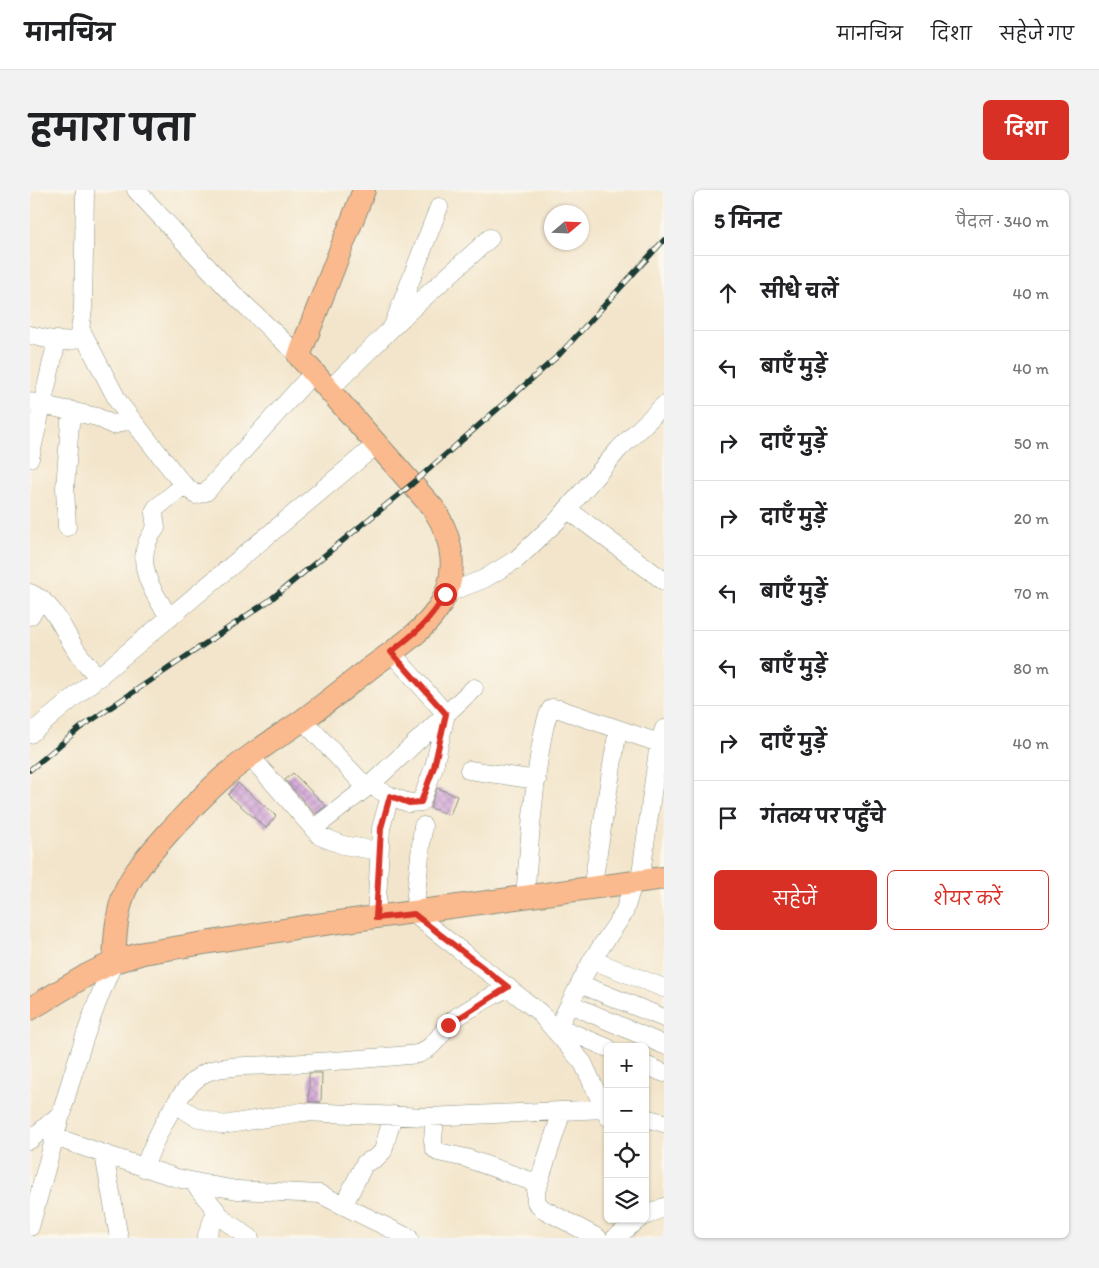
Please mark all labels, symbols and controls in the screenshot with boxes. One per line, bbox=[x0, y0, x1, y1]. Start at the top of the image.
text: मानचित्र bbox=[25, 18, 114, 47]
text: मानचित्र bbox=[837, 23, 903, 45]
text: दिशा bbox=[931, 23, 972, 45]
text: सहेजे गए bbox=[1000, 23, 1074, 45]
button: दिशा bbox=[983, 100, 1069, 160]
text: हमारा पता bbox=[30, 107, 193, 149]
north arrow bbox=[544, 205, 589, 250]
text: 5 मिनट bbox=[714, 208, 781, 233]
text: पैदल · 340 m bbox=[956, 212, 1049, 231]
icon: ahead bbox=[714, 279, 742, 307]
text: सीधे चलें bbox=[761, 280, 838, 303]
text: 40 m bbox=[1012, 284, 1049, 303]
icon: left bbox=[714, 354, 742, 382]
text: बाएँ मुड़ें bbox=[761, 355, 827, 378]
text: 40 m bbox=[1012, 359, 1049, 378]
icon: right bbox=[714, 429, 742, 457]
text: दाएँ मुड़ें bbox=[761, 430, 827, 453]
text: 50 m bbox=[1014, 434, 1049, 453]
icon: right bbox=[714, 504, 742, 532]
text: दाएँ मुड़ें bbox=[761, 505, 827, 528]
text: 20 m bbox=[1014, 509, 1049, 528]
icon: left bbox=[714, 579, 742, 607]
text: बाएँ मुड़ें bbox=[761, 580, 827, 603]
route start bbox=[434, 583, 457, 606]
text: 70 m bbox=[1014, 584, 1049, 603]
icon: left bbox=[714, 654, 742, 682]
text: बाएँ मुड़ें bbox=[761, 655, 827, 678]
text: 80 m bbox=[1013, 659, 1049, 678]
icon: right bbox=[714, 729, 742, 757]
text: दाएँ मुड़ें bbox=[761, 730, 827, 753]
text: 40 m bbox=[1012, 734, 1049, 753]
icon: arrive bbox=[714, 804, 742, 832]
text: गंतव्य पर पहुँचे bbox=[761, 805, 885, 828]
button: सहेजें bbox=[714, 870, 877, 930]
button: शेयर करें bbox=[887, 870, 1049, 930]
route end bbox=[437, 1014, 460, 1037]
map controls bbox=[604, 1043, 649, 1223]
button: + bbox=[604, 1043, 649, 1088]
button: − bbox=[604, 1088, 649, 1133]
button: locate bbox=[604, 1133, 649, 1178]
button: layers bbox=[604, 1178, 649, 1223]

